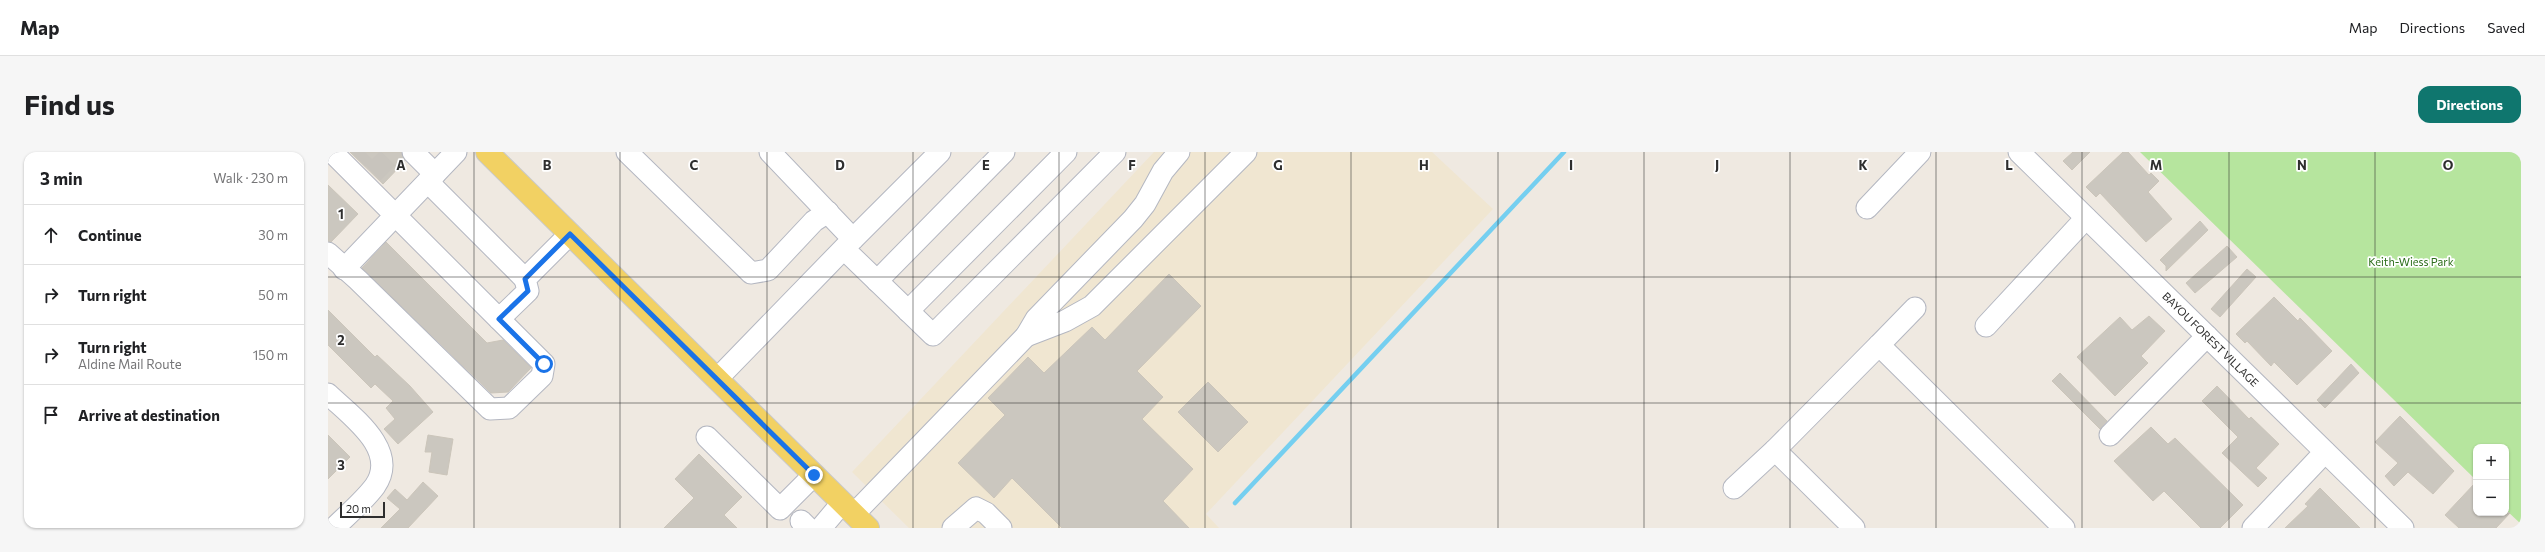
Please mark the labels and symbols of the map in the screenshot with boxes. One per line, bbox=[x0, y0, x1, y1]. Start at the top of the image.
text: A bbox=[396, 157, 406, 173]
text: B bbox=[543, 157, 552, 173]
text: C bbox=[690, 157, 699, 173]
text: D bbox=[835, 157, 845, 173]
text: E bbox=[982, 157, 990, 173]
text: F bbox=[1128, 157, 1136, 173]
text: G bbox=[1273, 157, 1283, 173]
text: H bbox=[1419, 157, 1429, 173]
text: I bbox=[1569, 157, 1573, 173]
text: J bbox=[1715, 157, 1719, 173]
text: K bbox=[1858, 157, 1868, 173]
text: L bbox=[2005, 157, 2013, 173]
text: M bbox=[2150, 157, 2162, 173]
text: N bbox=[2297, 157, 2307, 173]
text: O bbox=[2443, 157, 2454, 173]
text: 1 bbox=[338, 206, 344, 222]
park label: Keith-Wiess Park bbox=[2368, 255, 2454, 268]
street label: BAYOU FOREST VILLAGE bbox=[2160, 289, 2262, 389]
text: 2 bbox=[337, 332, 345, 348]
route start bbox=[535, 355, 553, 373]
text: 3 bbox=[337, 457, 345, 473]
route end bbox=[805, 466, 823, 484]
scale bar bbox=[340, 500, 385, 519]

